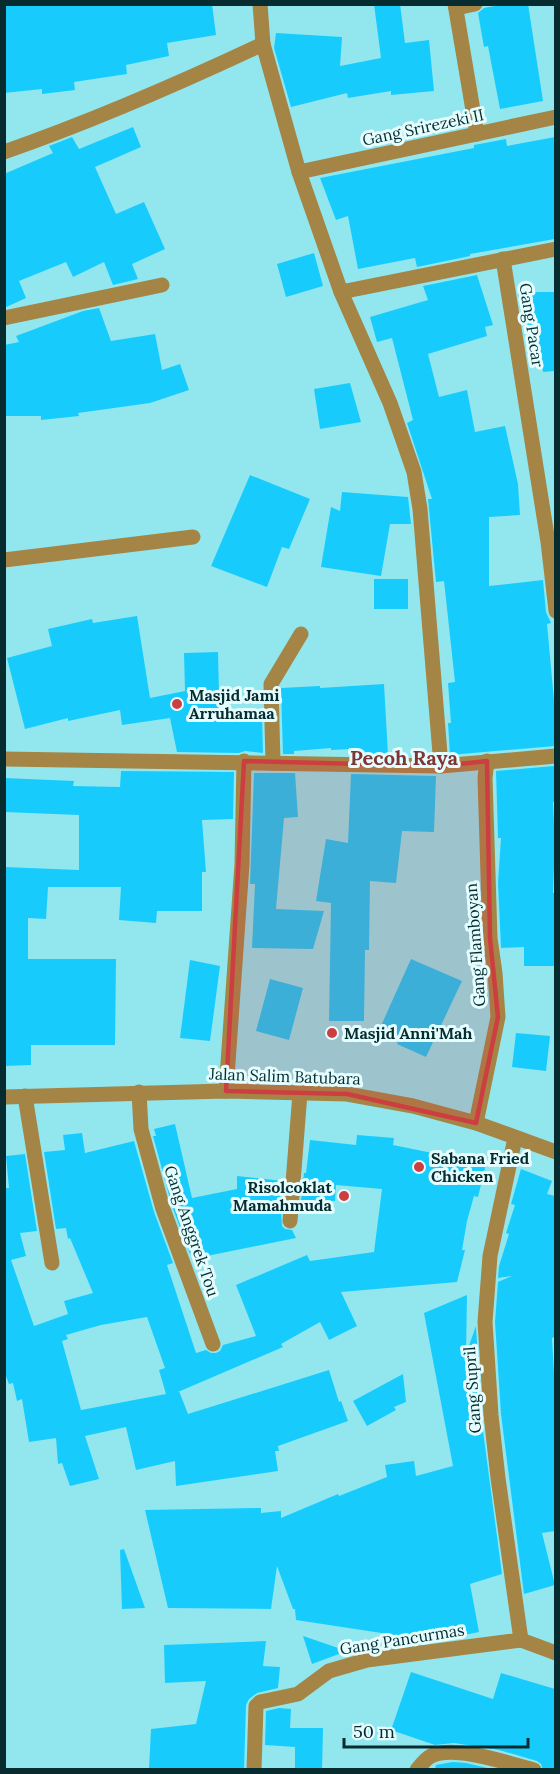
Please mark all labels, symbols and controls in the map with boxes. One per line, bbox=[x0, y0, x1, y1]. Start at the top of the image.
street label: Gang Srirezeki II bbox=[360, 104, 486, 150]
street label: Gang Pacar bbox=[515, 282, 549, 368]
place label: Masjid Jami Arruhamaa bbox=[189, 685, 279, 723]
marker: Masjid Jami Arruhamaa bbox=[170, 697, 184, 711]
district label: Pecoh Raya bbox=[350, 745, 458, 770]
street label: Gang Flamboyan bbox=[461, 882, 489, 1007]
place label: Masjid Anni'Mah bbox=[344, 1023, 472, 1043]
marker: Masjid Anni'Mah bbox=[325, 1026, 339, 1040]
street label: Jalan Salim Batubara bbox=[208, 1063, 361, 1089]
place label: Sabana Fried Chicken bbox=[431, 1148, 530, 1186]
marker: Sabana Fried Chicken bbox=[412, 1160, 426, 1174]
street label: Gang Anggrek Tou bbox=[160, 1163, 224, 1300]
place label: Risolcoklat Mamahmuda bbox=[233, 1177, 333, 1215]
marker: Risolcoklat Mamahmuda bbox=[337, 1189, 351, 1203]
street label: Gang Supril bbox=[459, 1346, 485, 1434]
street label: Gang Pancurmas bbox=[338, 1619, 466, 1659]
scale bar bbox=[344, 1711, 528, 1749]
text: 50 m bbox=[353, 1720, 395, 1743]

